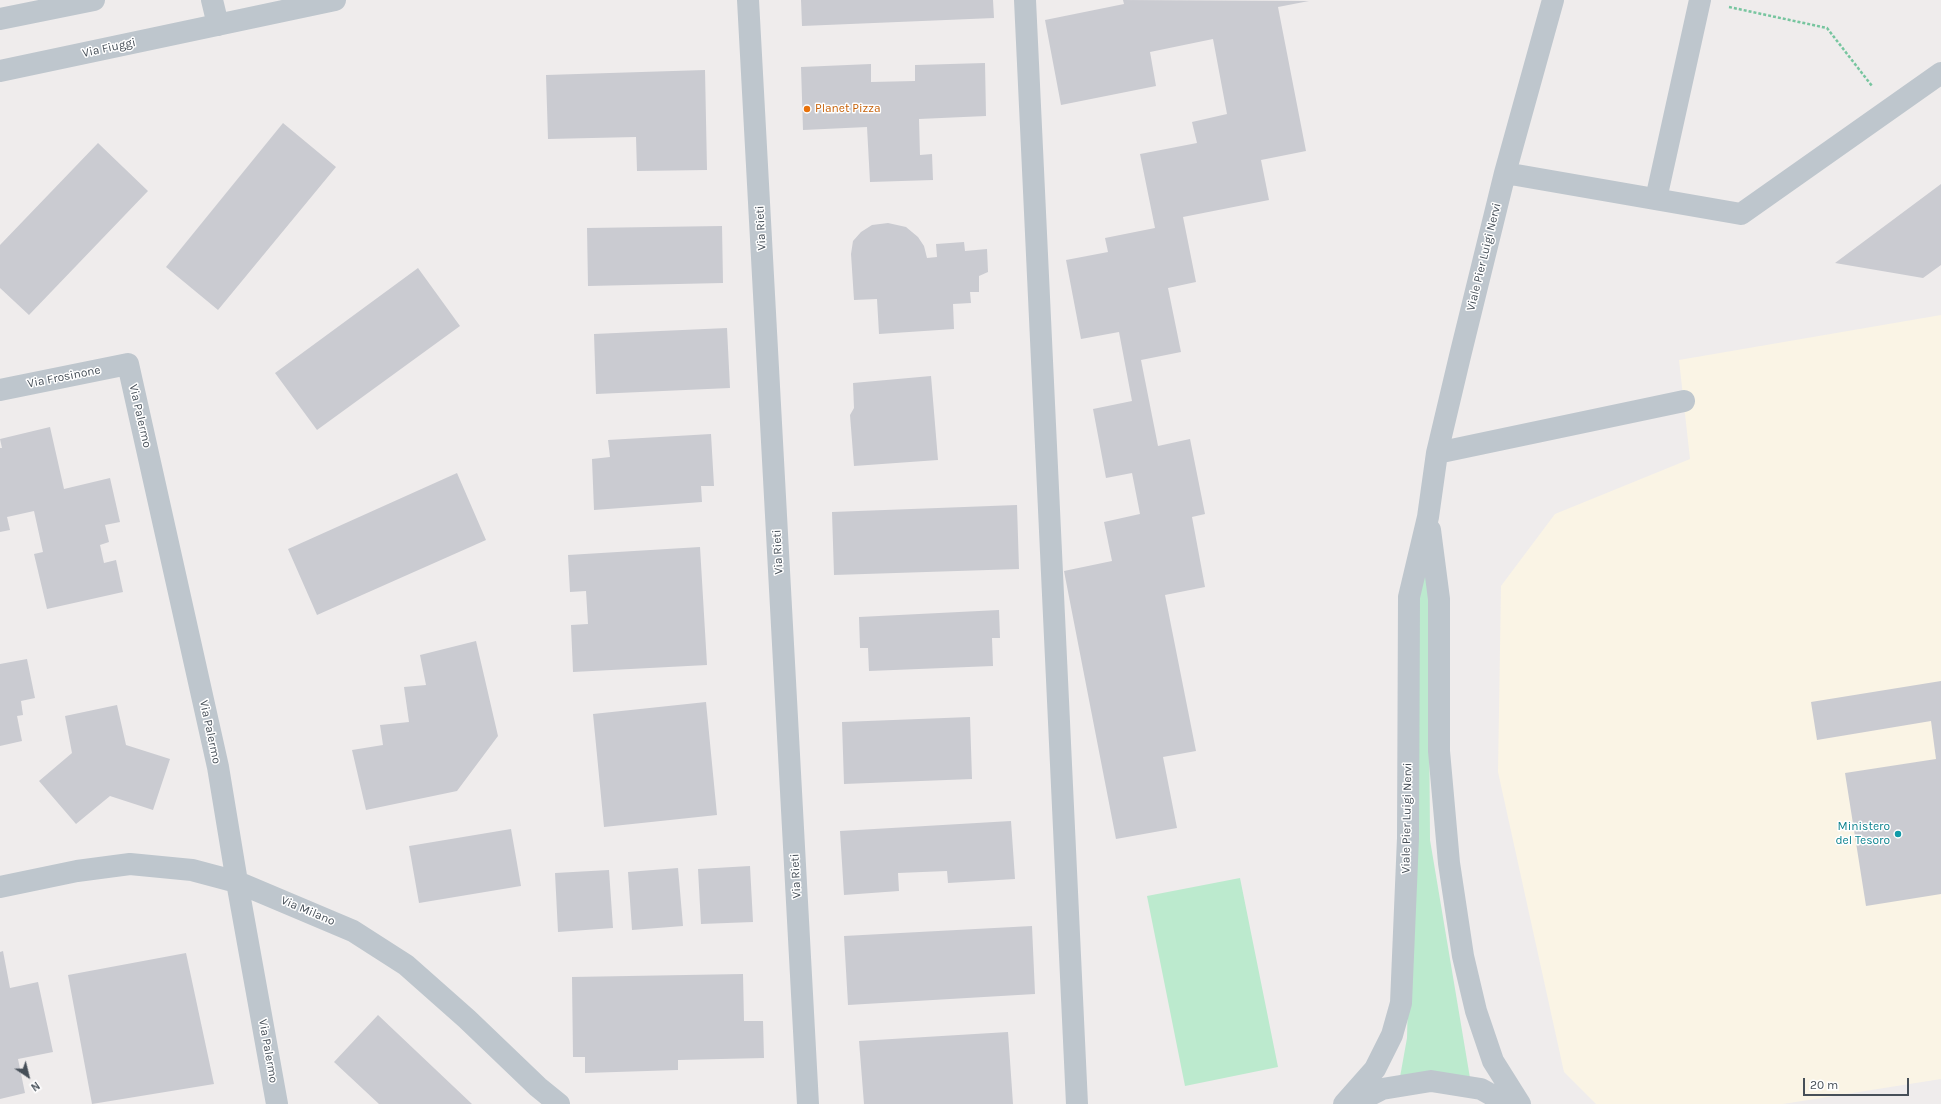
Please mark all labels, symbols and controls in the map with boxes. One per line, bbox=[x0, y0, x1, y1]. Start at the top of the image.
street label: Via Fiuggi bbox=[81, 35, 137, 61]
place label: Planet Pizza bbox=[815, 102, 881, 116]
marker: Planet Pizza bbox=[802, 104, 812, 114]
street label: Viale Pier Luigi Nervi bbox=[1464, 201, 1504, 313]
street label: Via Rieti bbox=[753, 205, 769, 251]
street label: Via Frosinone bbox=[26, 363, 102, 391]
street label: Via Palermo bbox=[126, 383, 154, 449]
street label: Via Rieti bbox=[770, 529, 786, 575]
street label: Via Palermo bbox=[196, 699, 224, 765]
street label: Viale Pier Luigi Nervi bbox=[1399, 762, 1415, 874]
place label: Ministero del Tesoro bbox=[1835, 820, 1890, 848]
marker: Ministero del Tesoro bbox=[1893, 829, 1903, 839]
street label: Via Rieti bbox=[788, 853, 804, 899]
street label: Via Milano bbox=[279, 893, 337, 929]
street label: Via Palermo bbox=[255, 1018, 281, 1084]
north arrow bbox=[8, 1056, 48, 1096]
scale bar bbox=[1805, 1070, 1911, 1096]
text: 20 m bbox=[1810, 1078, 1838, 1092]
text: N bbox=[28, 1079, 42, 1094]

